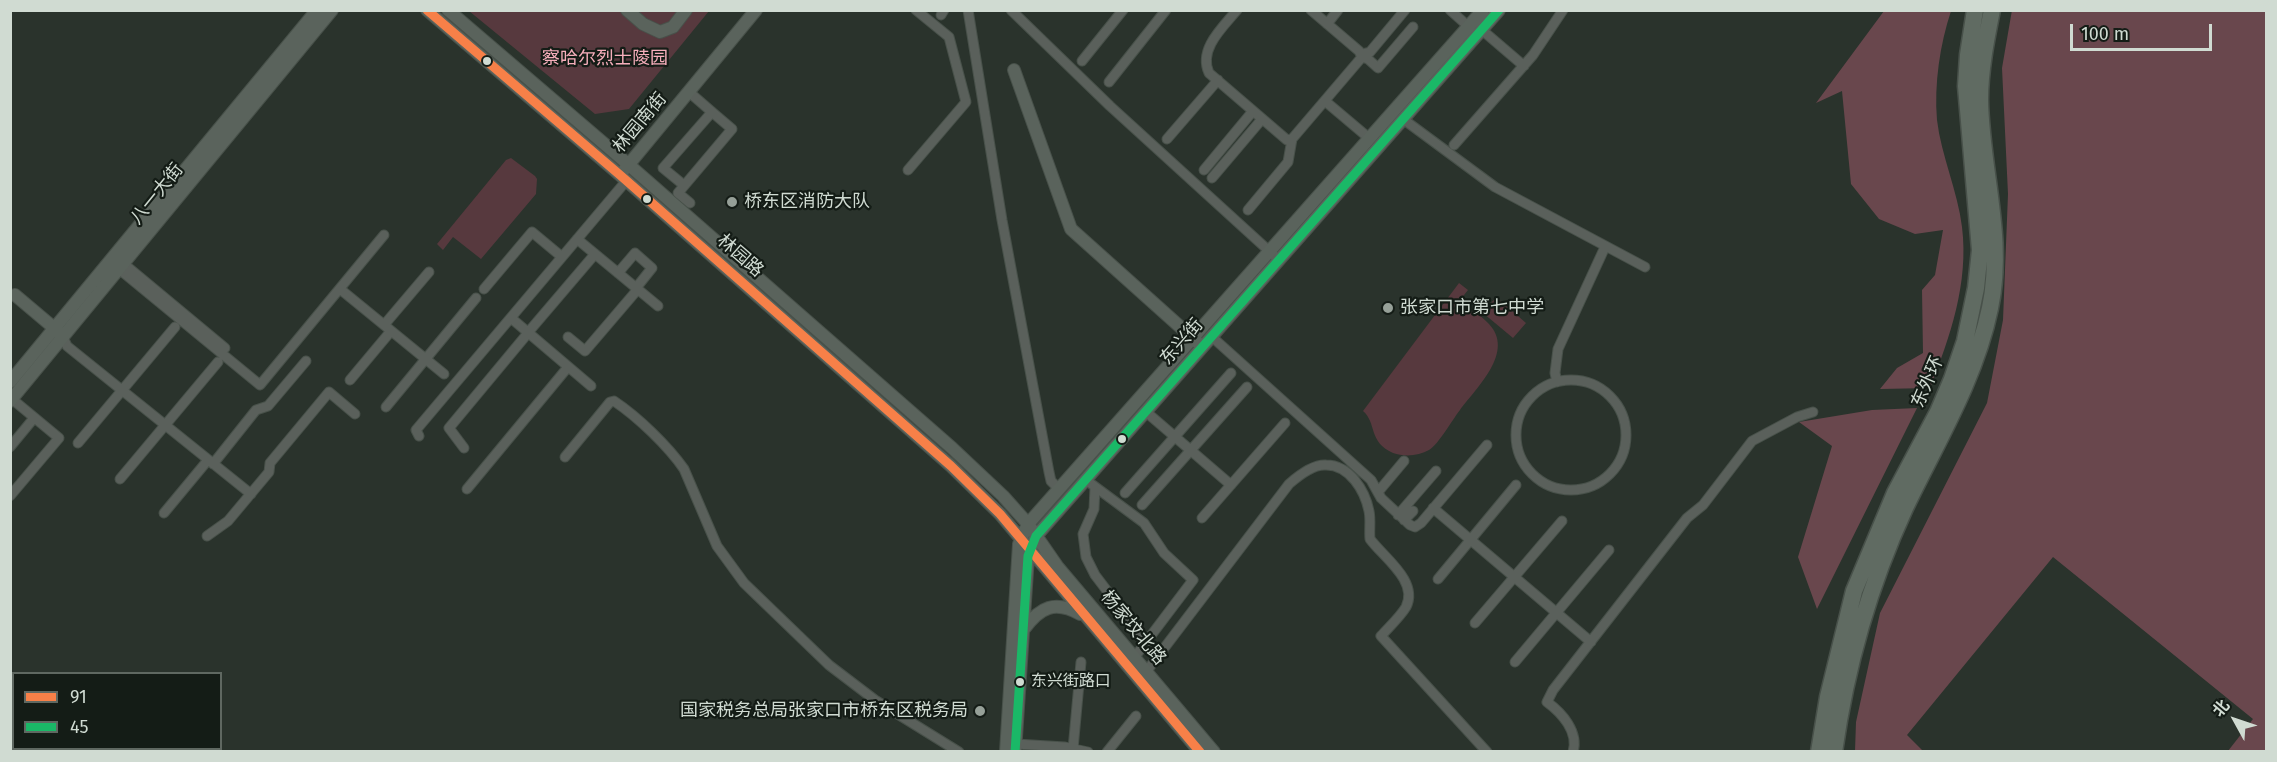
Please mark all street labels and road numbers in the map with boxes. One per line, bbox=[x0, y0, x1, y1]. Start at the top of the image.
street label: 林园南街 bbox=[609, 88, 671, 158]
street label: 八一大街 bbox=[126, 159, 188, 229]
street label: 林园路 bbox=[713, 230, 767, 282]
street label: 东兴街 bbox=[1156, 315, 1208, 369]
street label: 东外环 bbox=[1908, 353, 1948, 411]
street label: 杨家坟北路 bbox=[1096, 587, 1170, 669]

